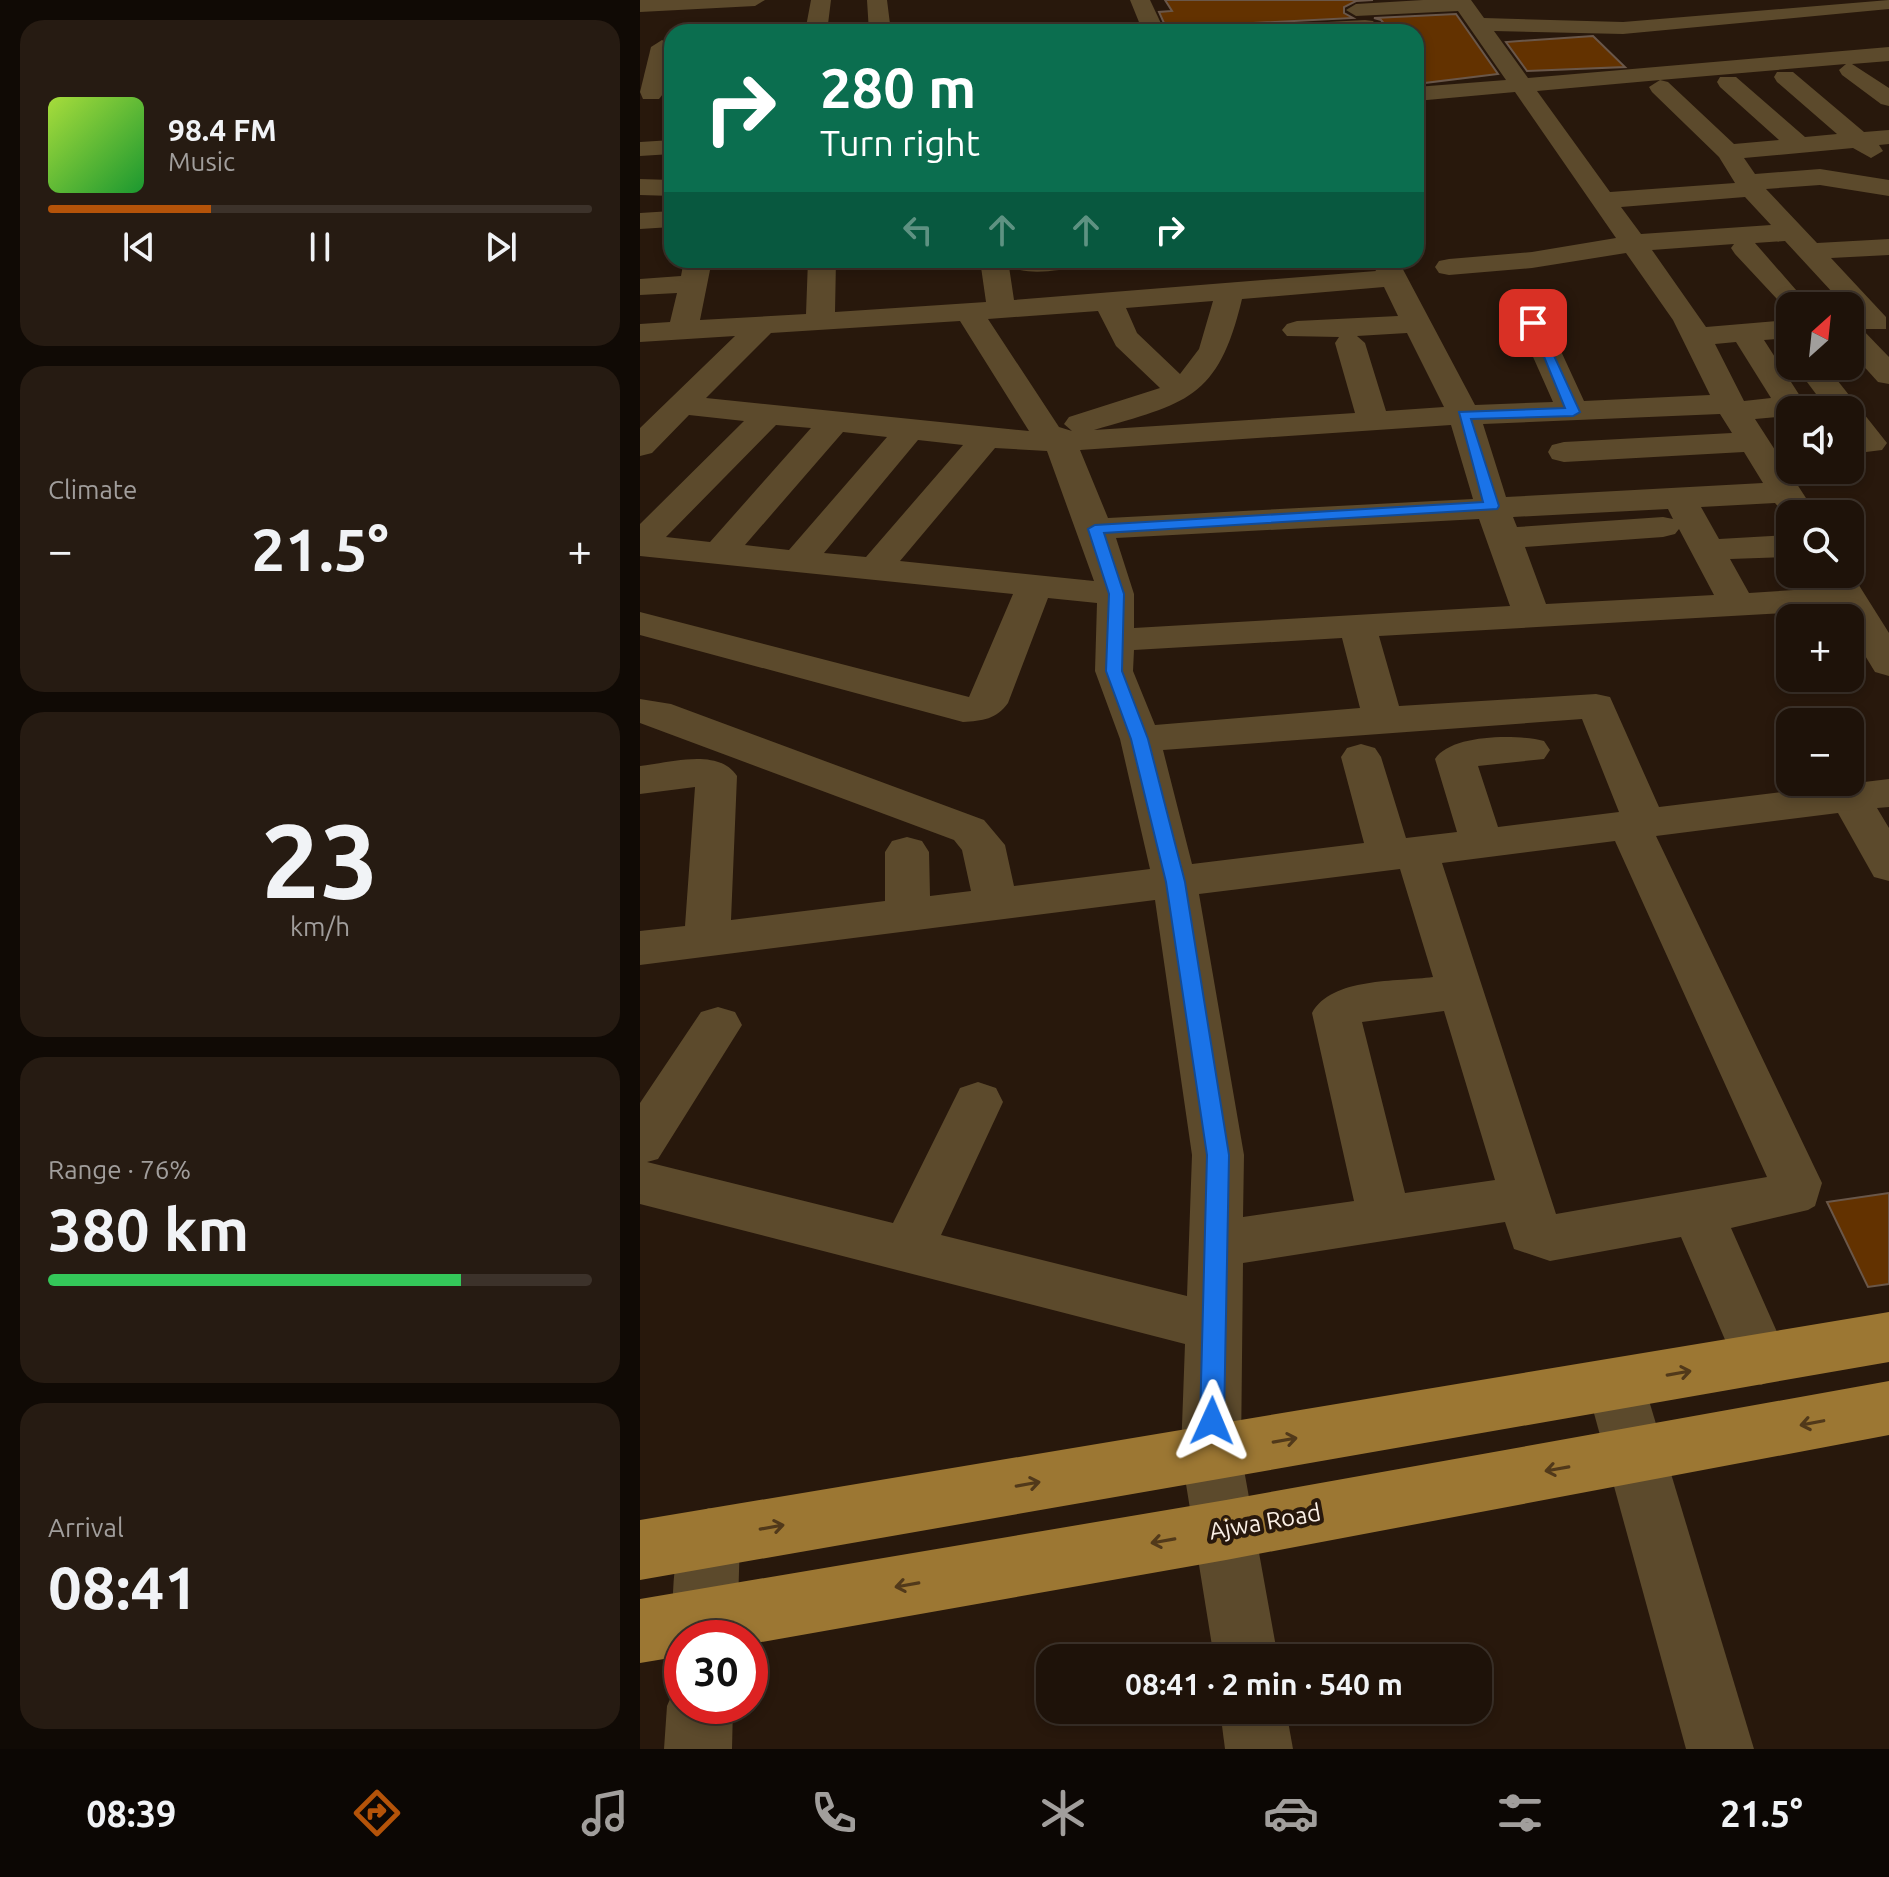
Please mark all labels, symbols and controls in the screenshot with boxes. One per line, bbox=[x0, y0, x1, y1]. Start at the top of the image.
icon: right bbox=[688, 56, 792, 160]
text: 280 m bbox=[820, 56, 976, 119]
text: 98.4 FM bbox=[168, 113, 277, 147]
text: Turn right bbox=[820, 122, 980, 163]
text: Music bbox=[168, 147, 235, 176]
icon: left bbox=[896, 208, 940, 252]
icon: ahead bbox=[980, 208, 1024, 252]
icon: ahead bbox=[1064, 208, 1108, 252]
icon: right bbox=[1148, 208, 1192, 252]
icon: previous bbox=[117, 225, 161, 269]
icon: pause bbox=[298, 225, 342, 269]
icon: next bbox=[479, 225, 523, 269]
pin bbox=[1499, 289, 1567, 357]
north arrow bbox=[1776, 292, 1864, 380]
map controls bbox=[1776, 292, 1864, 796]
icon: arrive bbox=[1511, 301, 1555, 345]
button: sound bbox=[1776, 396, 1864, 484]
text: Climate bbox=[48, 475, 137, 504]
button: search bbox=[1776, 500, 1864, 588]
text: 21.5° bbox=[251, 515, 389, 582]
text: − bbox=[48, 525, 73, 574]
text: + bbox=[567, 525, 592, 574]
button: + bbox=[1776, 604, 1864, 692]
button: − bbox=[1776, 708, 1864, 796]
text: 23 bbox=[261, 801, 379, 918]
text: km/h bbox=[290, 912, 350, 941]
text: Range · 76% bbox=[48, 1155, 191, 1184]
text: 380 km bbox=[48, 1195, 249, 1262]
one-way arrow bbox=[1666, 1365, 1691, 1380]
position arrow bbox=[1170, 1379, 1254, 1463]
one-way arrow bbox=[1800, 1416, 1826, 1431]
one-way arrow bbox=[1272, 1432, 1297, 1447]
one-way arrow bbox=[1544, 1462, 1570, 1477]
one-way arrow bbox=[1015, 1476, 1041, 1491]
street label: Ajwa Road bbox=[1207, 1498, 1323, 1545]
text: Arrival bbox=[48, 1513, 124, 1542]
one-way arrow bbox=[759, 1519, 784, 1534]
one-way arrow bbox=[1151, 1534, 1176, 1549]
text: 08:41 bbox=[48, 1553, 198, 1620]
one-way arrow bbox=[895, 1578, 920, 1593]
speed limit sign: 30 bbox=[664, 1620, 768, 1724]
text: 08:41 · 2 min · 540 m bbox=[1125, 1667, 1403, 1701]
icon: directions bbox=[349, 1785, 405, 1841]
icon: music bbox=[577, 1785, 633, 1841]
icon: phone bbox=[806, 1785, 862, 1841]
icon: climate bbox=[1035, 1785, 1091, 1841]
icon: car bbox=[1263, 1785, 1319, 1841]
icon: filters bbox=[1492, 1785, 1548, 1841]
text: 08:39 bbox=[86, 1793, 176, 1834]
text: 21.5° bbox=[1720, 1793, 1803, 1834]

